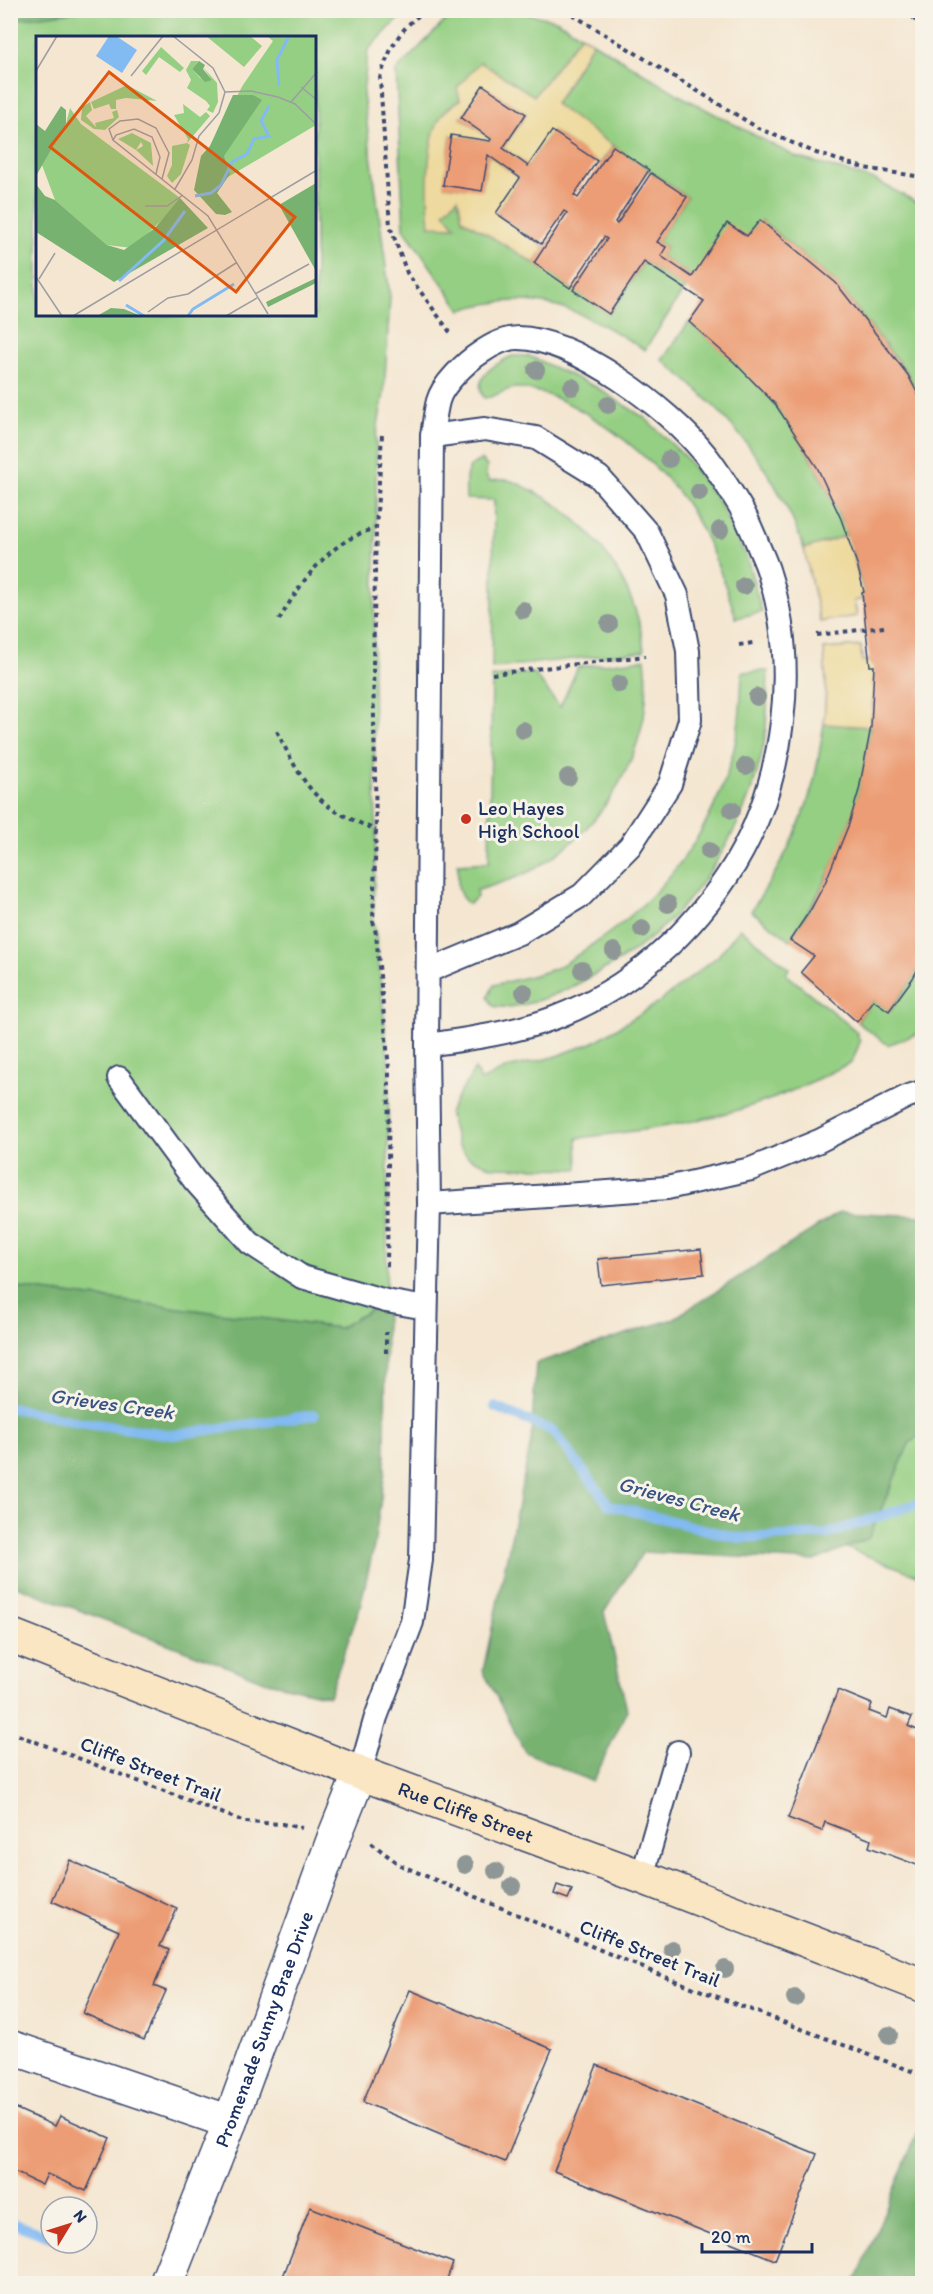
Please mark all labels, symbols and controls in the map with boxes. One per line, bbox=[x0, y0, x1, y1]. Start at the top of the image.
inset map bbox=[36, 36, 316, 316]
place label: Leo Hayes High School bbox=[478, 796, 580, 843]
marker: Leo Hayes High School bbox=[459, 812, 473, 826]
water label: Grieves Creek bbox=[49, 1382, 177, 1425]
water label: Grieves Creek bbox=[616, 1470, 744, 1527]
street label: Cliffe Street Trail bbox=[77, 1731, 225, 1807]
street label: Rue Cliffe Street bbox=[395, 1776, 537, 1848]
street label: Promenade Sunny Brae Drive bbox=[209, 1908, 318, 2151]
street label: Cliffe Street Trail bbox=[576, 1914, 724, 1992]
north arrow bbox=[39, 2195, 99, 2255]
text: N bbox=[70, 2206, 91, 2226]
scale bar bbox=[702, 2216, 812, 2254]
text: 20 m bbox=[711, 2226, 751, 2248]

